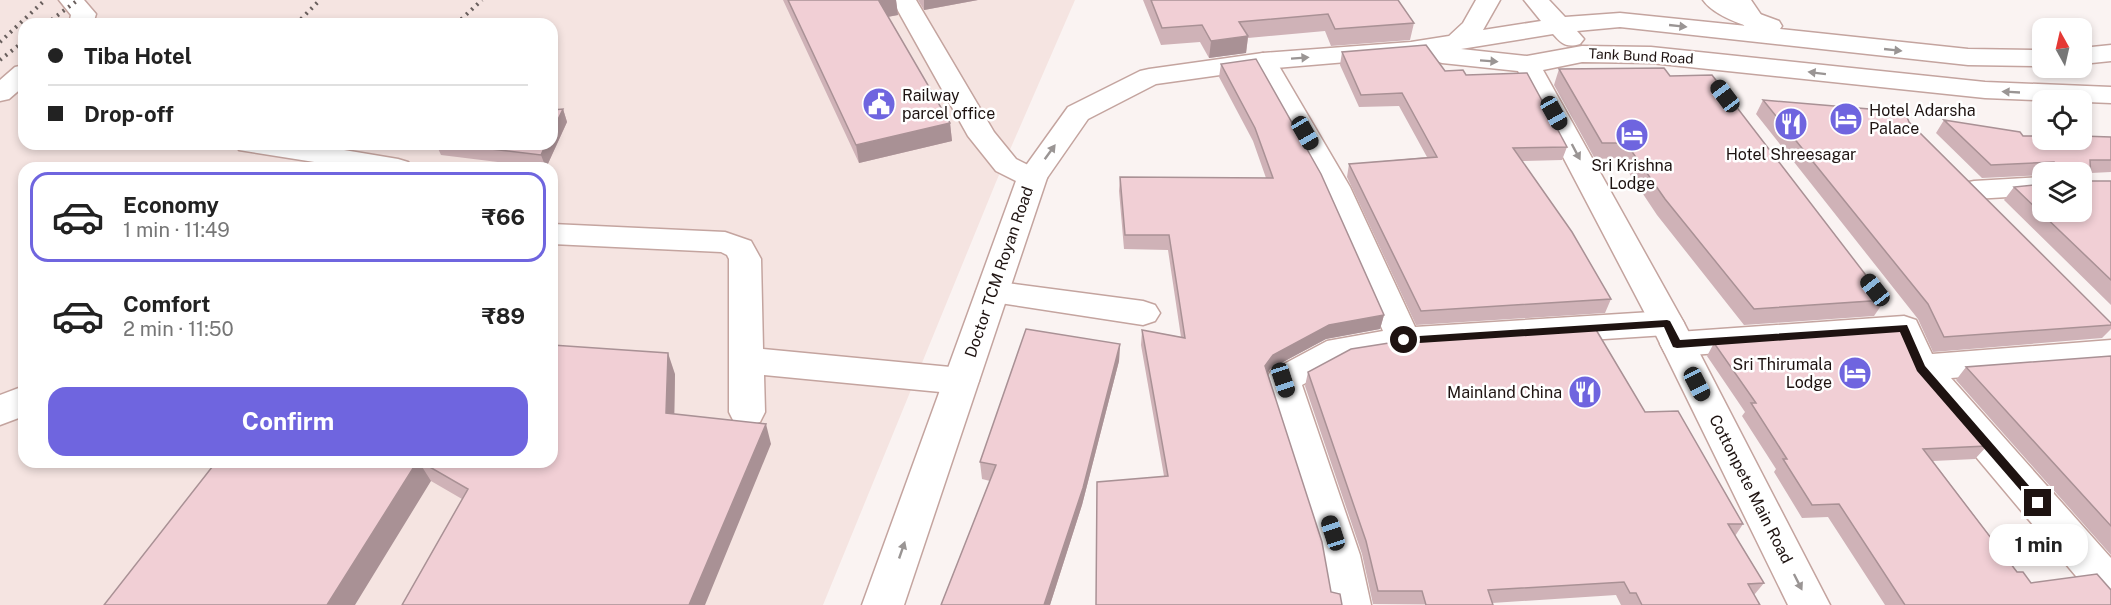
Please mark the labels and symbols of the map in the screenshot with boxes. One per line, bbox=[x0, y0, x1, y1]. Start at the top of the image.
north arrow bbox=[2032, 18, 2092, 78]
one-way arrow bbox=[1669, 22, 1688, 31]
street label: Tank Bund Road bbox=[1588, 45, 1694, 67]
one-way arrow bbox=[1883, 45, 1902, 55]
one-way arrow bbox=[1290, 53, 1309, 63]
one-way arrow bbox=[1480, 56, 1499, 66]
one-way arrow bbox=[1807, 68, 1826, 78]
car bbox=[1707, 76, 1743, 116]
public building icon: Railway parcel office bbox=[861, 86, 897, 122]
place label: Railway parcel office bbox=[902, 86, 995, 123]
one-way arrow bbox=[2001, 87, 2020, 97]
car bbox=[1537, 93, 1571, 133]
hotel icon: Hotel Adarsha Palace bbox=[1828, 101, 1864, 137]
place label: Hotel Adarsha Palace bbox=[1869, 101, 1976, 138]
restaurant icon: Hotel Shreesagar bbox=[1773, 106, 1809, 142]
car bbox=[1288, 113, 1322, 153]
hotel icon: Sri Krishna Lodge bbox=[1614, 117, 1650, 153]
one-way arrow bbox=[1044, 144, 1056, 159]
one-way arrow bbox=[1571, 144, 1581, 161]
place label: Hotel Shreesagar bbox=[1726, 145, 1856, 164]
place label: Sri Krishna Lodge bbox=[1591, 156, 1673, 193]
street label: Doctor TCM Royan Road bbox=[961, 184, 1037, 360]
car bbox=[1857, 270, 1893, 310]
route start bbox=[1390, 326, 1417, 353]
place label: Sri Thirumala Lodge bbox=[1732, 355, 1832, 392]
hotel icon: Sri Thirumala Lodge bbox=[1837, 355, 1873, 391]
car bbox=[1269, 360, 1297, 400]
car bbox=[1681, 364, 1713, 404]
restaurant icon: Mainland China bbox=[1567, 374, 1603, 410]
place label: Mainland China bbox=[1447, 383, 1562, 402]
street label: Cottonpete Main Road bbox=[1705, 411, 1797, 567]
route end bbox=[2024, 489, 2051, 516]
car bbox=[1319, 513, 1347, 553]
callout: 1 min bbox=[1988, 524, 2088, 566]
one-way arrow bbox=[898, 541, 907, 559]
one-way arrow bbox=[1793, 573, 1802, 590]

